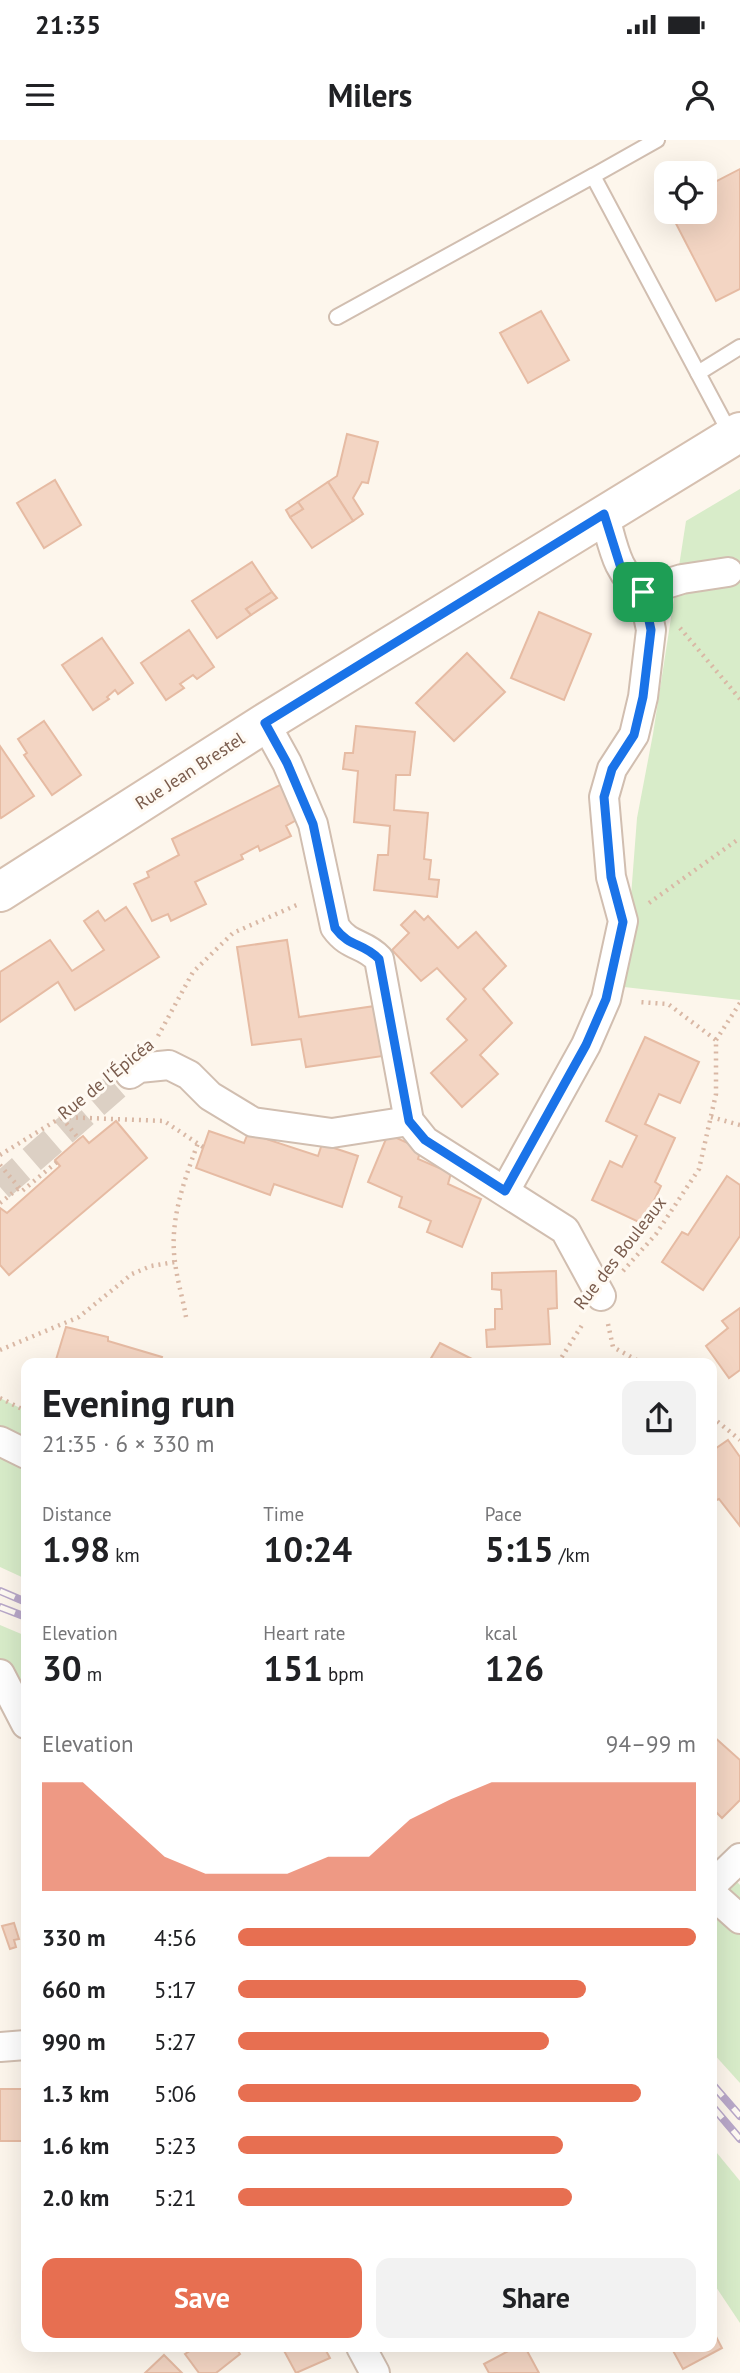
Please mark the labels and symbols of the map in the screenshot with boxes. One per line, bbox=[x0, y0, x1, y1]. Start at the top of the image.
pin bbox=[613, 562, 673, 622]
street label: Rue Jean Brestel bbox=[131, 726, 249, 814]
street label: Rue de l'Épicéa bbox=[53, 1033, 158, 1124]
street label: Rue des Bouleaux bbox=[568, 1191, 671, 1314]

